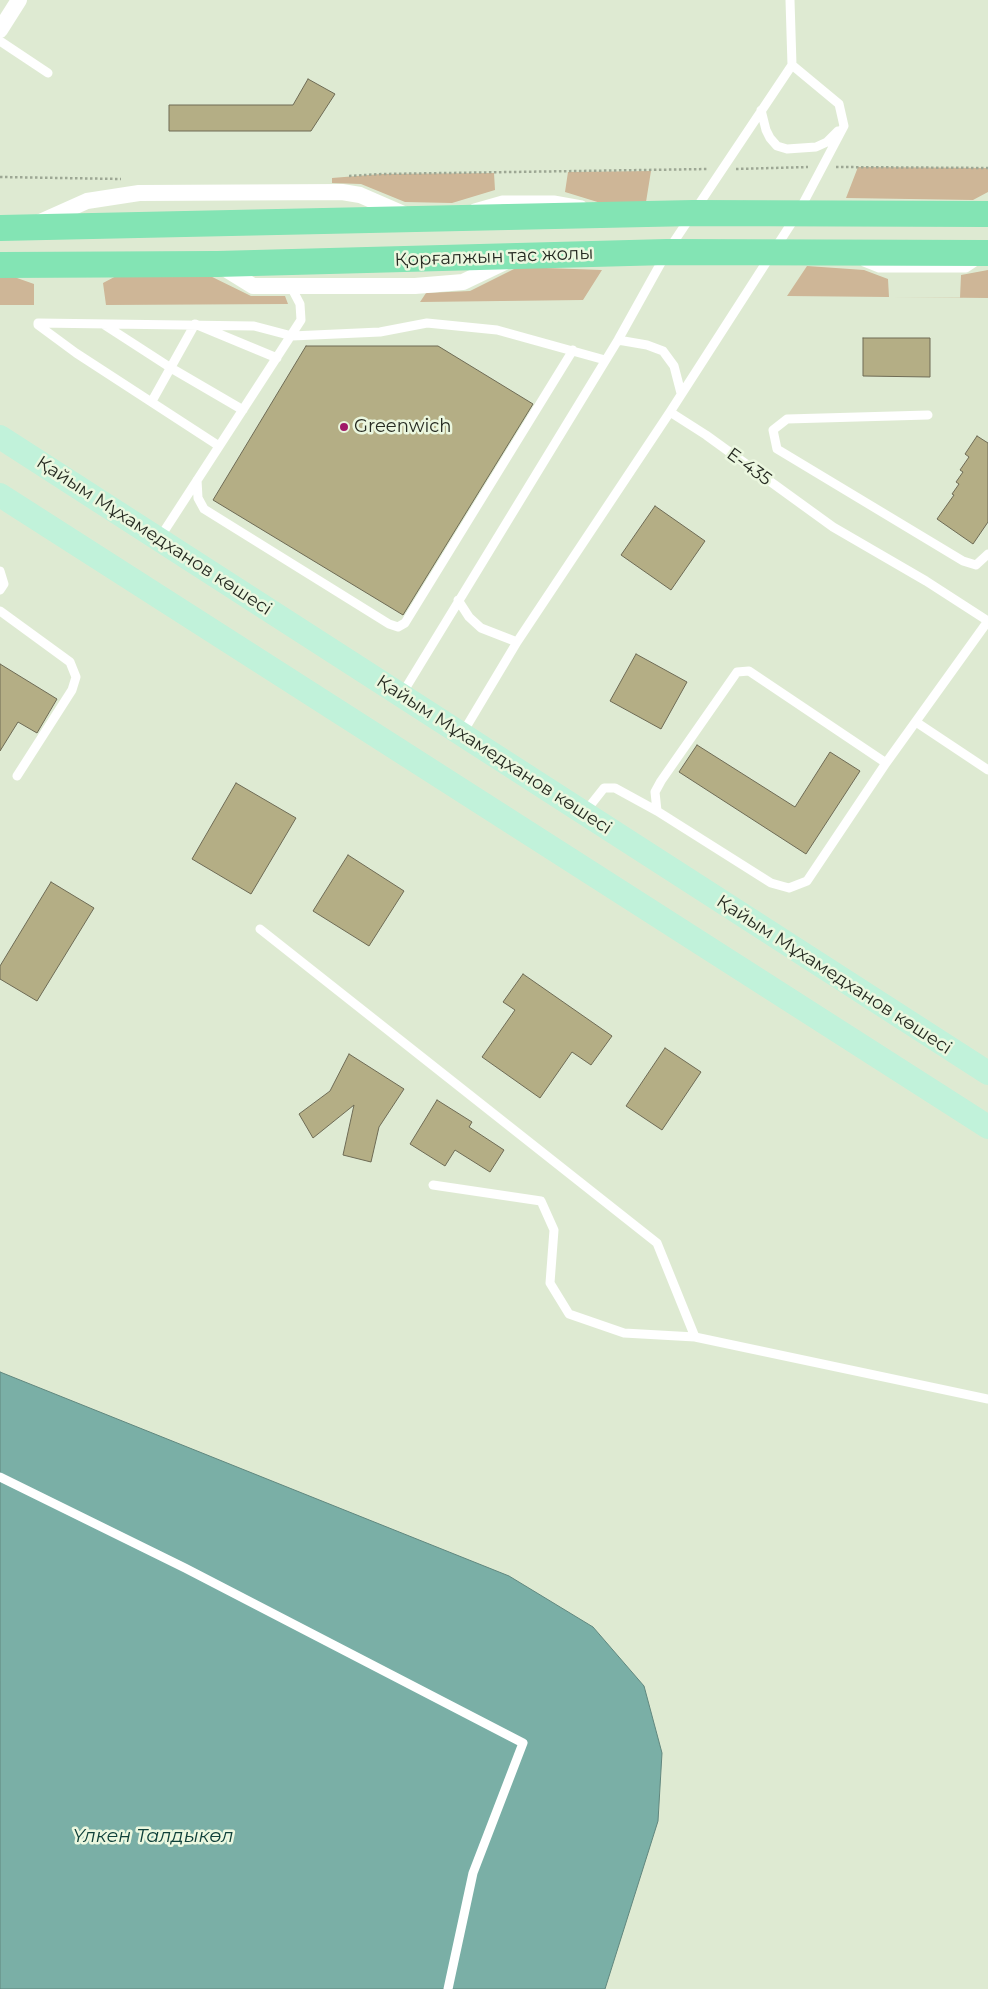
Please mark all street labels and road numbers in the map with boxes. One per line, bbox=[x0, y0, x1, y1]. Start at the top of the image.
street label: Қорғалжын тас жолы bbox=[394, 243, 594, 271]
street label: Е-435 bbox=[722, 443, 776, 491]
street label: Қайым Мұхамедханов көшесі bbox=[32, 452, 276, 620]
street label: Қайым Мұхамедханов көшесі bbox=[372, 671, 616, 839]
street label: Қайым Мұхамедханов көшесі bbox=[712, 891, 956, 1059]

